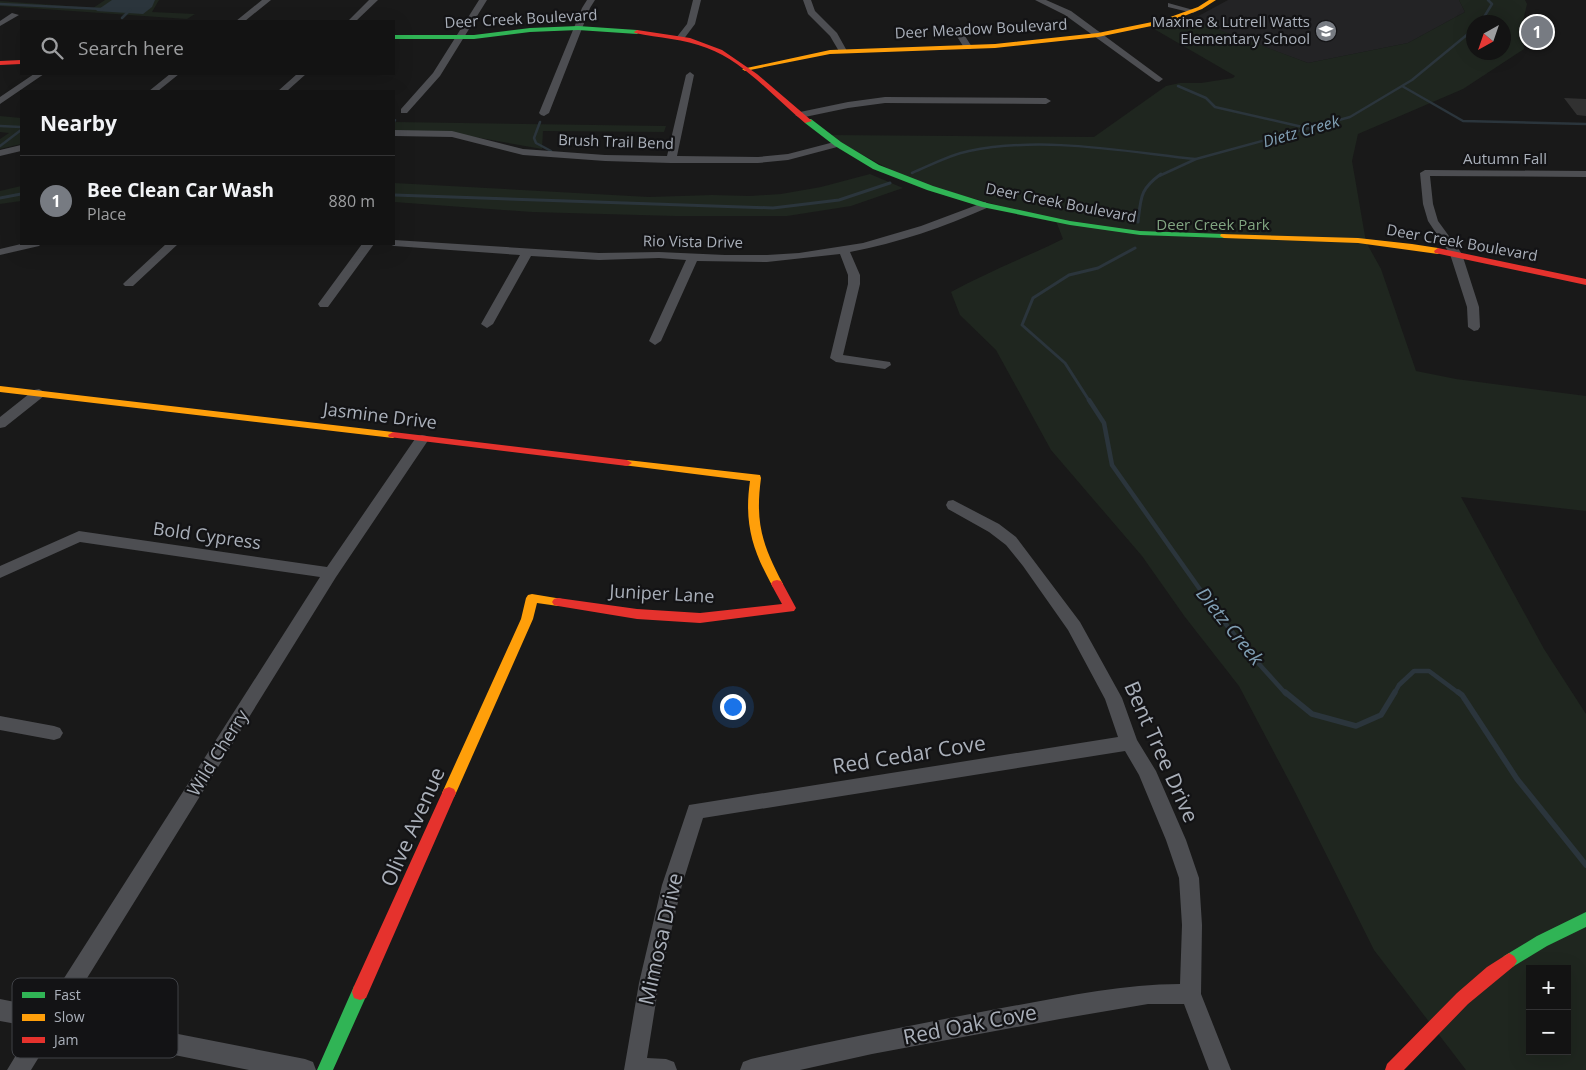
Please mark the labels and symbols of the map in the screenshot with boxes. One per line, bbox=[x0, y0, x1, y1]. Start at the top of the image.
street label: Deer Creek Boulevard bbox=[444, 4, 598, 32]
place label: Maxine & Lutrell Watts Elementary School bbox=[1152, 11, 1310, 48]
street label: Deer Meadow Boulevard bbox=[894, 13, 1068, 43]
pin: 1 bbox=[1521, 13, 1553, 51]
north arrow bbox=[1466, 15, 1511, 60]
school or university icon: Maxine & Lutrell Watts Elementary School bbox=[1314, 19, 1338, 43]
water label: Dietz Creek bbox=[1260, 109, 1343, 152]
street label: Brush Trail Bend bbox=[558, 129, 674, 153]
street label: Autumn Fall bbox=[1463, 148, 1547, 168]
street label: Deer Creek Boulevard bbox=[984, 178, 1138, 226]
park label: Deer Creek Park bbox=[1156, 214, 1270, 234]
street label: Deer Creek Boulevard bbox=[1385, 219, 1539, 265]
street label: Rio Vista Drive bbox=[643, 230, 743, 252]
street label: Jasmine Drive bbox=[320, 396, 438, 434]
street label: Bold Cypress bbox=[152, 516, 263, 554]
street label: Juniper Lane bbox=[607, 578, 715, 608]
water label: Dietz Creek bbox=[1190, 581, 1270, 671]
street label: Bent Tree Drive bbox=[1118, 677, 1206, 827]
your location bbox=[720, 694, 746, 720]
street label: Wild Cherry bbox=[181, 704, 254, 800]
street label: Red Cedar Cove bbox=[830, 728, 987, 780]
street label: Olive Avenue bbox=[373, 763, 451, 891]
street label: Mimosa Drive bbox=[631, 870, 689, 1008]
legend bbox=[12, 978, 178, 1058]
text: Fast bbox=[54, 985, 81, 1004]
street label: Red Oak Cove bbox=[901, 997, 1039, 1051]
text: Slow bbox=[54, 1007, 85, 1026]
text: Jam bbox=[52, 1030, 79, 1049]

